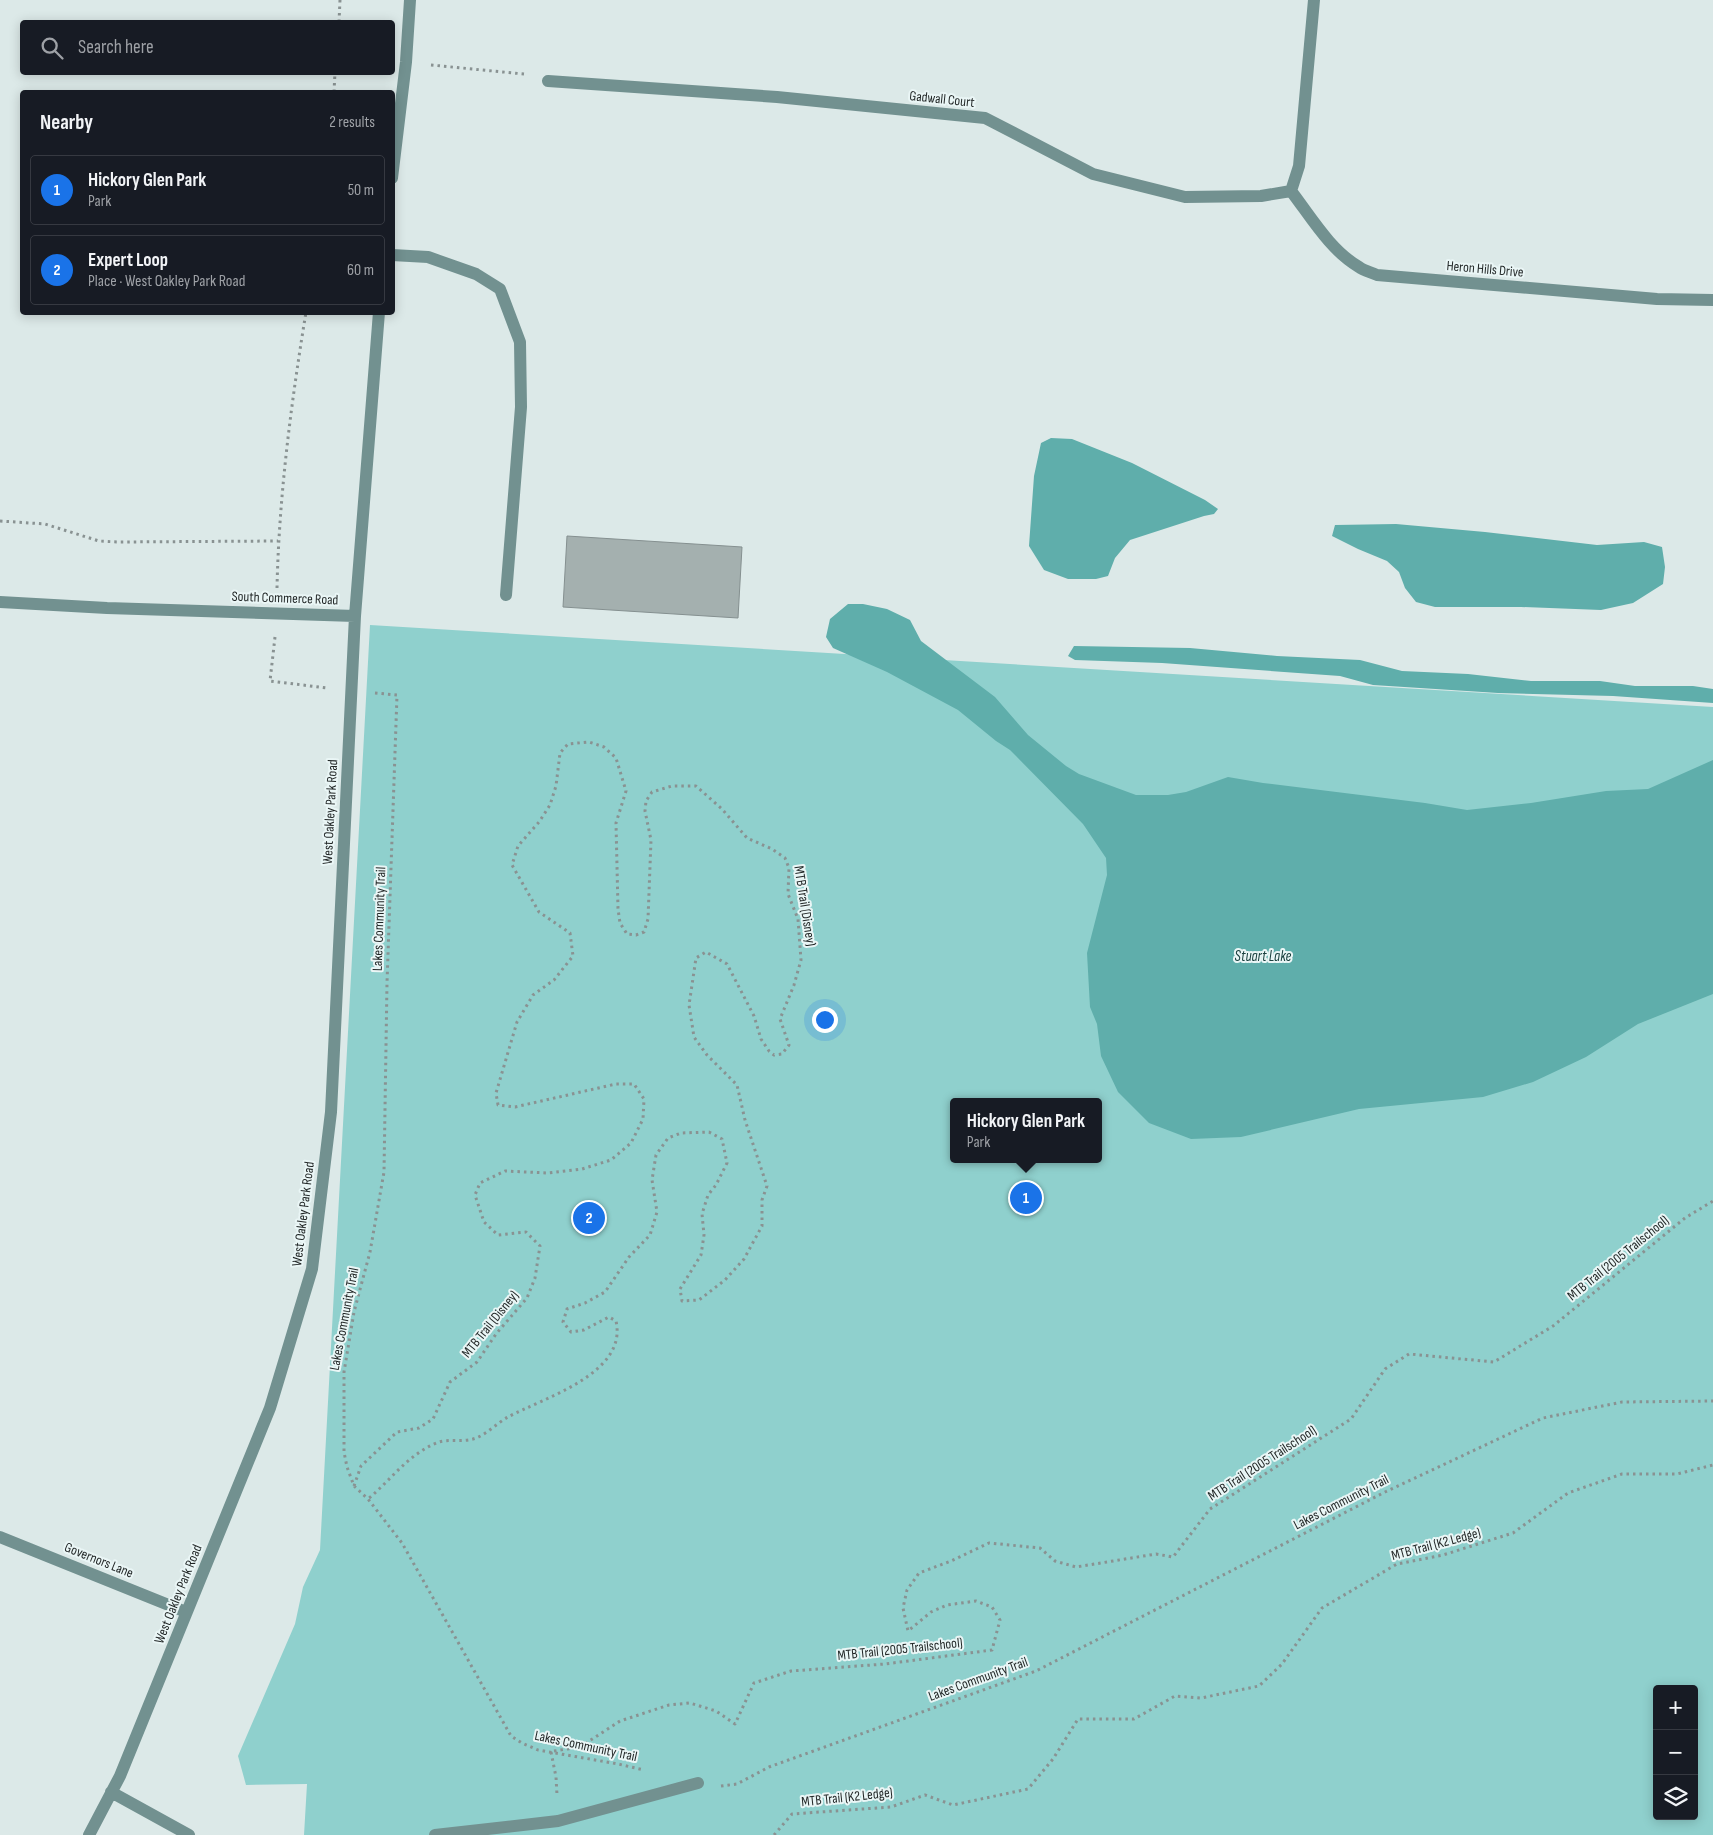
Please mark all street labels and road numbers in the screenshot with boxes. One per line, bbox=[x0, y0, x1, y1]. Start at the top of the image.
street label: Gadwall Court bbox=[909, 87, 975, 111]
street label: Heron Hills Drive bbox=[1446, 257, 1524, 281]
street label: South Commerce Road bbox=[231, 588, 339, 608]
street label: West Oakley Park Road bbox=[319, 759, 341, 865]
street label: MTB Trail (Disney) bbox=[790, 865, 820, 947]
street label: Lakes Community Trail bbox=[369, 867, 389, 971]
street label: West Oakley Park Road bbox=[288, 1161, 318, 1267]
street label: MTB Trail (2005 Trailschool) bbox=[1564, 1212, 1672, 1304]
street label: Lakes Community Trail bbox=[326, 1266, 362, 1372]
street label: MTB Trail (Disney) bbox=[458, 1287, 522, 1361]
street label: MTB Trail (2005 Trailschool) bbox=[1205, 1422, 1319, 1504]
street label: Lakes Community Trail bbox=[1291, 1471, 1391, 1533]
street label: MTB Trail (K2 Ledge) bbox=[1389, 1524, 1483, 1564]
street label: Governors Lane bbox=[62, 1538, 136, 1582]
street label: West Oakley Park Road bbox=[150, 1542, 206, 1646]
street label: MTB Trail (2005 Trailschool) bbox=[837, 1634, 963, 1664]
street label: Lakes Community Trail bbox=[926, 1653, 1030, 1705]
street label: Lakes Community Trail bbox=[533, 1727, 639, 1765]
street label: MTB Trail (K2 Ledge) bbox=[800, 1784, 894, 1810]

